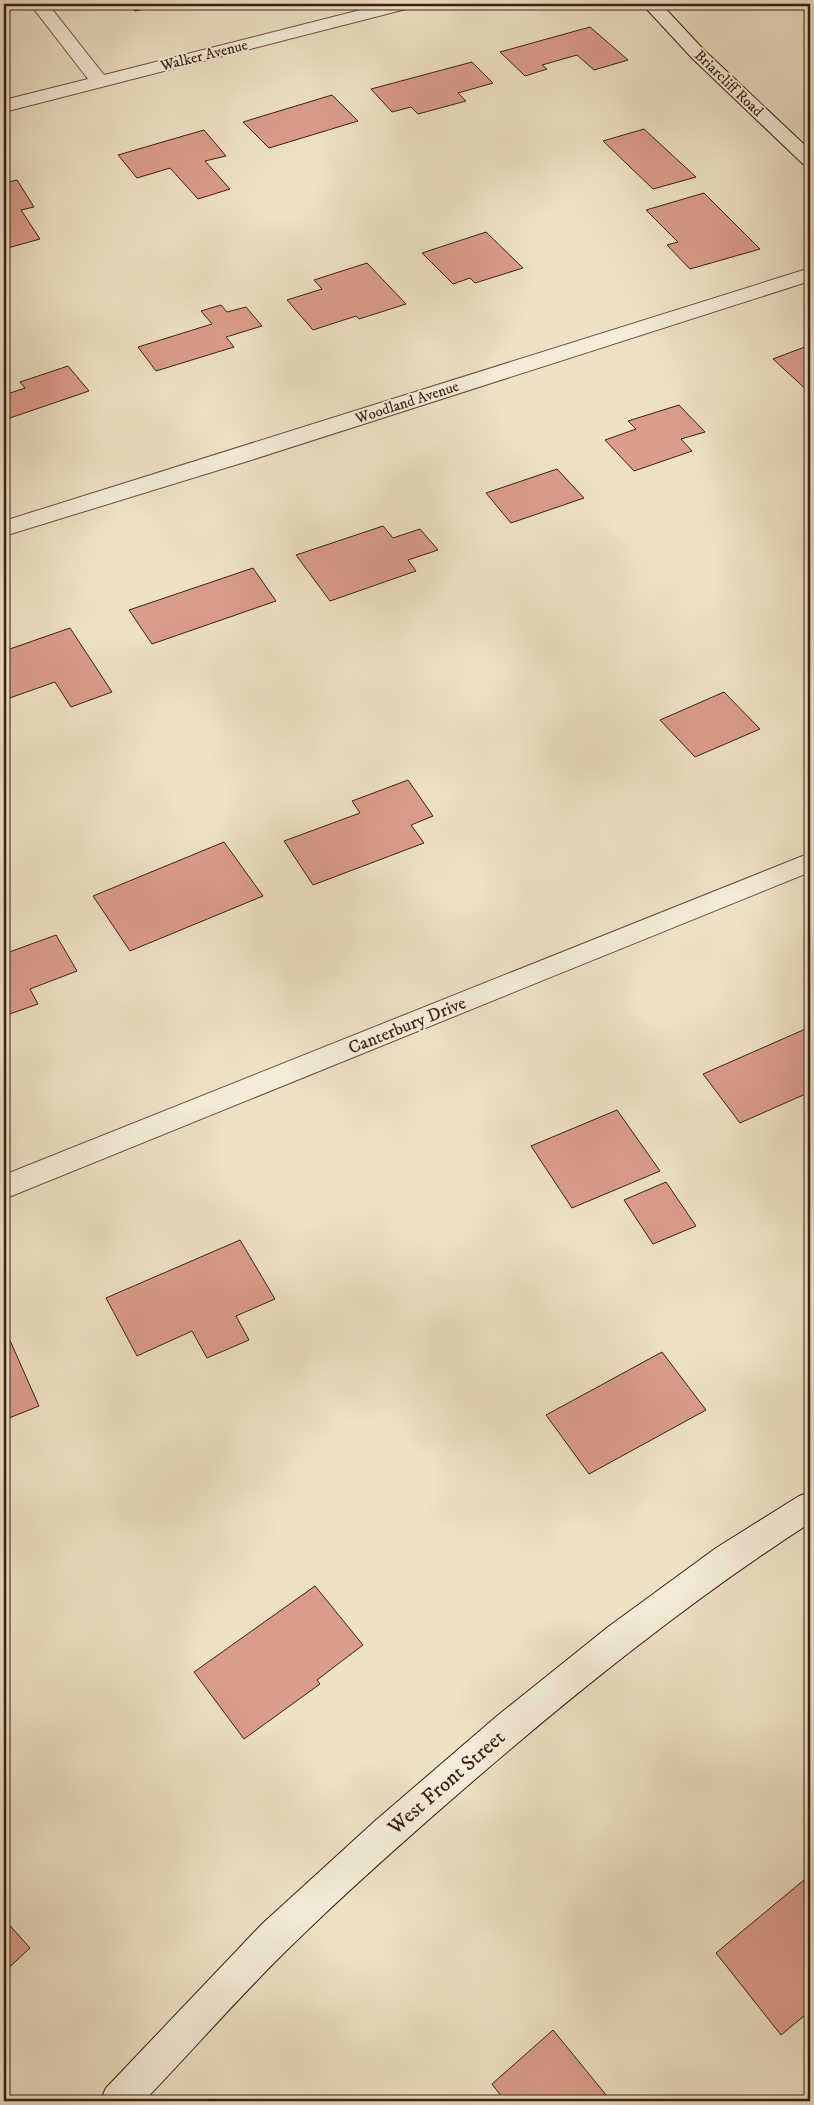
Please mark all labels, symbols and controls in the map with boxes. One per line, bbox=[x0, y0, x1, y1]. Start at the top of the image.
street label: Walker Avenue bbox=[158, 35, 250, 76]
street label: Briarcliff Road bbox=[690, 46, 767, 121]
street label: Woodland Avenue bbox=[352, 377, 461, 428]
street label: Canterbury Drive bbox=[345, 992, 470, 1060]
street label: West Front Street bbox=[382, 1725, 511, 1841]

